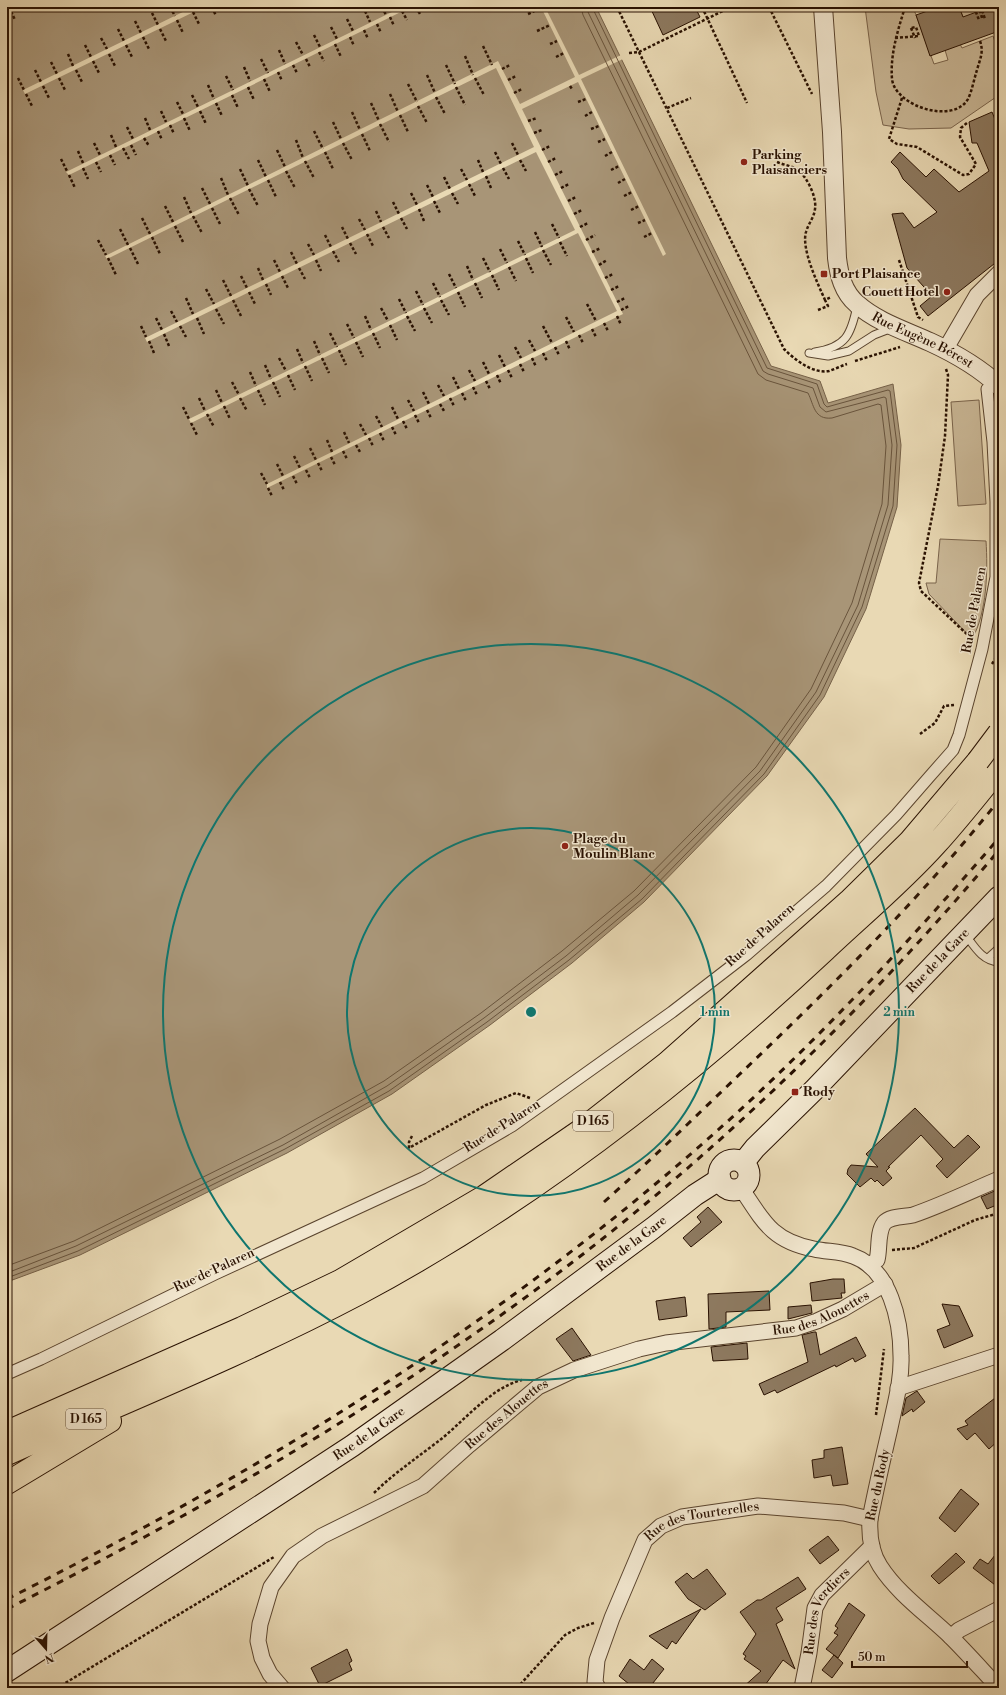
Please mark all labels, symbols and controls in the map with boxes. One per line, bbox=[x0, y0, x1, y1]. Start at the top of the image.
place label: Parking Plaisanciers bbox=[752, 147, 828, 178]
marker: Parking Plaisanciers bbox=[739, 157, 749, 167]
place label: Port Plaisance bbox=[832, 266, 920, 282]
marker: Port Plaisance bbox=[819, 269, 829, 279]
place label: Couett Hotel bbox=[862, 284, 940, 300]
marker: Couett Hotel bbox=[942, 287, 952, 297]
street label: Rue Eugène Bérest bbox=[869, 309, 977, 372]
street label: Rue de Palaren bbox=[959, 565, 990, 654]
place label: Plage du Moulin Blanc bbox=[573, 831, 655, 862]
marker: Plage du Moulin Blanc bbox=[560, 841, 570, 851]
street label: Rue de Palaren bbox=[722, 900, 798, 970]
street label: Rue de la Gare bbox=[903, 925, 973, 996]
centre of rings bbox=[524, 1005, 538, 1019]
text: 1 min bbox=[700, 1005, 731, 1020]
text: 2 min bbox=[883, 1005, 915, 1020]
place label: Rody bbox=[803, 1084, 835, 1100]
marker: Rody bbox=[790, 1087, 800, 1097]
street label: Rue de Palaren bbox=[461, 1096, 543, 1156]
road number: D 165 bbox=[573, 1111, 613, 1131]
street label: Rue de la Gare bbox=[593, 1212, 670, 1275]
street label: Rue de Palaren bbox=[171, 1244, 257, 1296]
street label: Rue des Alouettes bbox=[772, 1287, 872, 1339]
street label: Rue des Alouettes bbox=[462, 1375, 551, 1453]
street label: Rue de la Gare bbox=[330, 1403, 408, 1464]
road number: D 165 bbox=[66, 1409, 106, 1429]
street label: Rue du Rody bbox=[863, 1447, 894, 1522]
street label: Rue des Tourterelles bbox=[641, 1498, 760, 1545]
street label: Rue des Verdiers bbox=[801, 1564, 854, 1656]
north arrow bbox=[26, 1629, 66, 1669]
scale bar bbox=[852, 1643, 967, 1669]
text: N bbox=[42, 1649, 56, 1666]
text: 50 m bbox=[858, 1650, 886, 1665]

